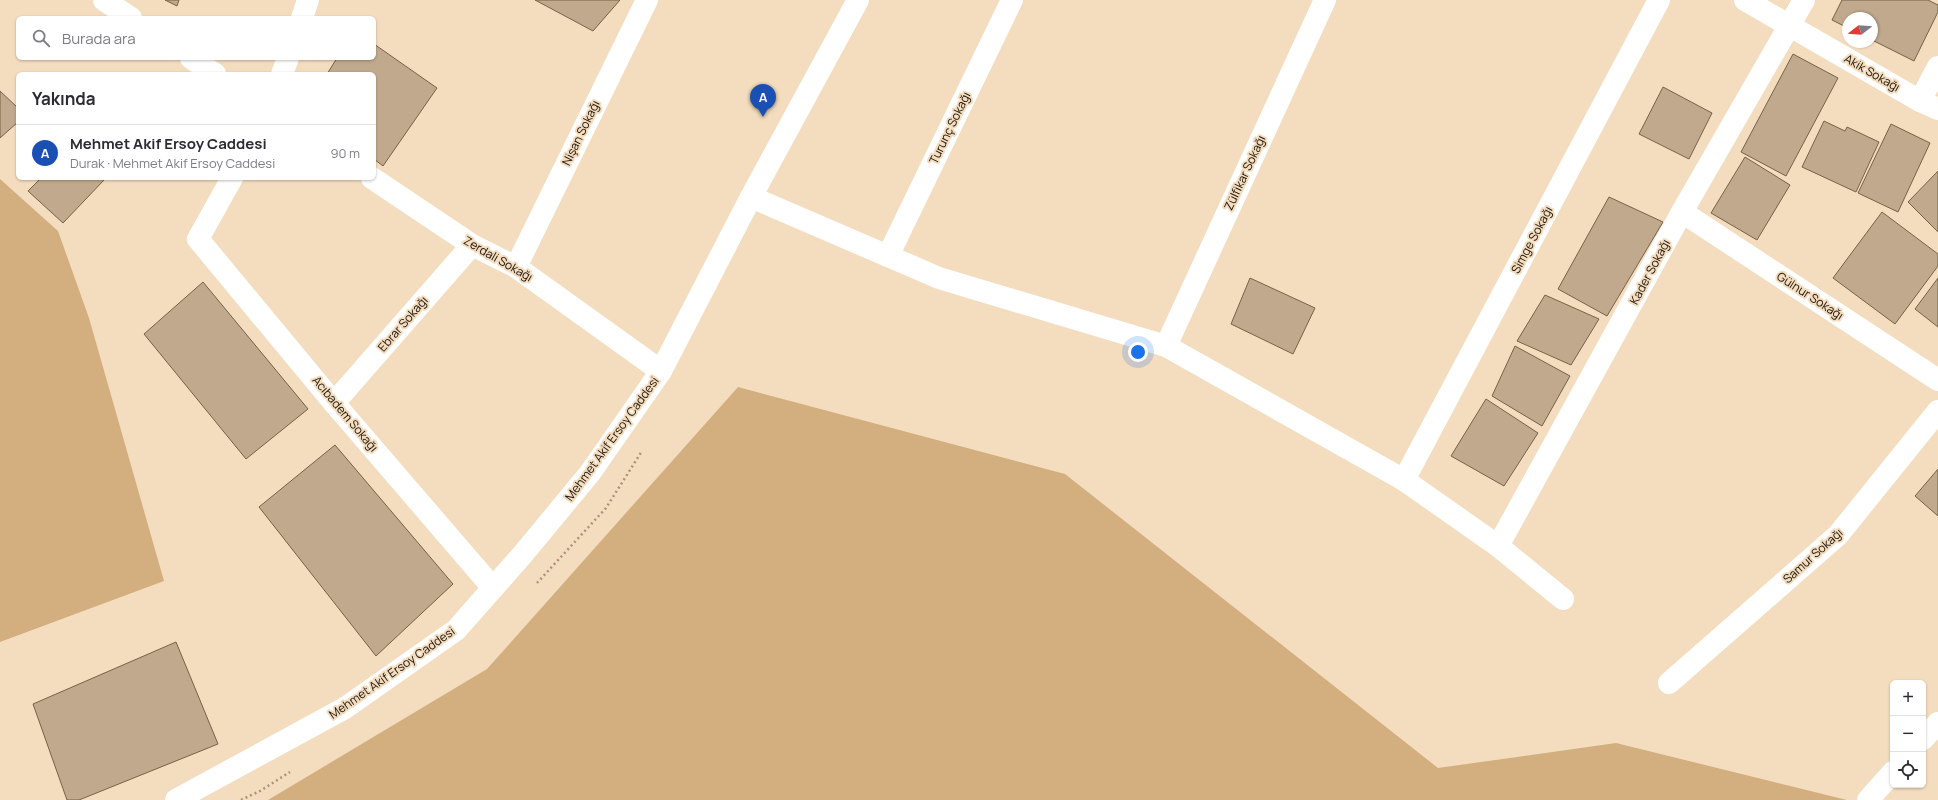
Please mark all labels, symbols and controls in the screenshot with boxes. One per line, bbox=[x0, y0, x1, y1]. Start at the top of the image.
north arrow bbox=[1842, 12, 1878, 48]
search box bbox=[16, 16, 376, 60]
icon: search bbox=[30, 27, 52, 49]
text: Burada ara bbox=[62, 28, 136, 49]
street label: Akik Sokağı bbox=[1841, 50, 1903, 95]
pin: A bbox=[750, 84, 776, 117]
text: Yakında bbox=[32, 87, 96, 110]
street label: Turunç Sokağı bbox=[925, 89, 974, 167]
street label: Nişan Sokağı bbox=[557, 97, 604, 168]
text: Mehmet Akif Ersoy Caddesi bbox=[70, 133, 267, 154]
street label: Zülfikar Sokağı bbox=[1220, 133, 1269, 213]
text: A bbox=[41, 144, 49, 162]
text: 90 m bbox=[330, 144, 360, 162]
text: Durak · Mehmet Akif Ersoy Caddesi bbox=[70, 154, 275, 172]
street label: Simge Sokağı bbox=[1507, 203, 1556, 276]
street label: Zerdali Sokağı bbox=[460, 232, 536, 285]
street label: Kader Sokağı bbox=[1625, 236, 1674, 307]
street label: Gülnur Sokağı bbox=[1774, 268, 1847, 324]
street label: Ebrar Sokağı bbox=[374, 292, 431, 355]
your location bbox=[1128, 342, 1148, 362]
street label: Acıbadem Sokağı bbox=[309, 372, 382, 455]
street label: Mehmet Akif Ersoy Caddesi bbox=[561, 373, 663, 504]
street label: Samur Sokağı bbox=[1779, 524, 1846, 587]
street label: Mehmet Akif Ersoy Caddesi bbox=[325, 623, 458, 723]
map controls bbox=[1890, 680, 1926, 788]
button: + bbox=[1890, 680, 1926, 716]
button: − bbox=[1890, 716, 1926, 752]
button: locate bbox=[1890, 752, 1926, 788]

